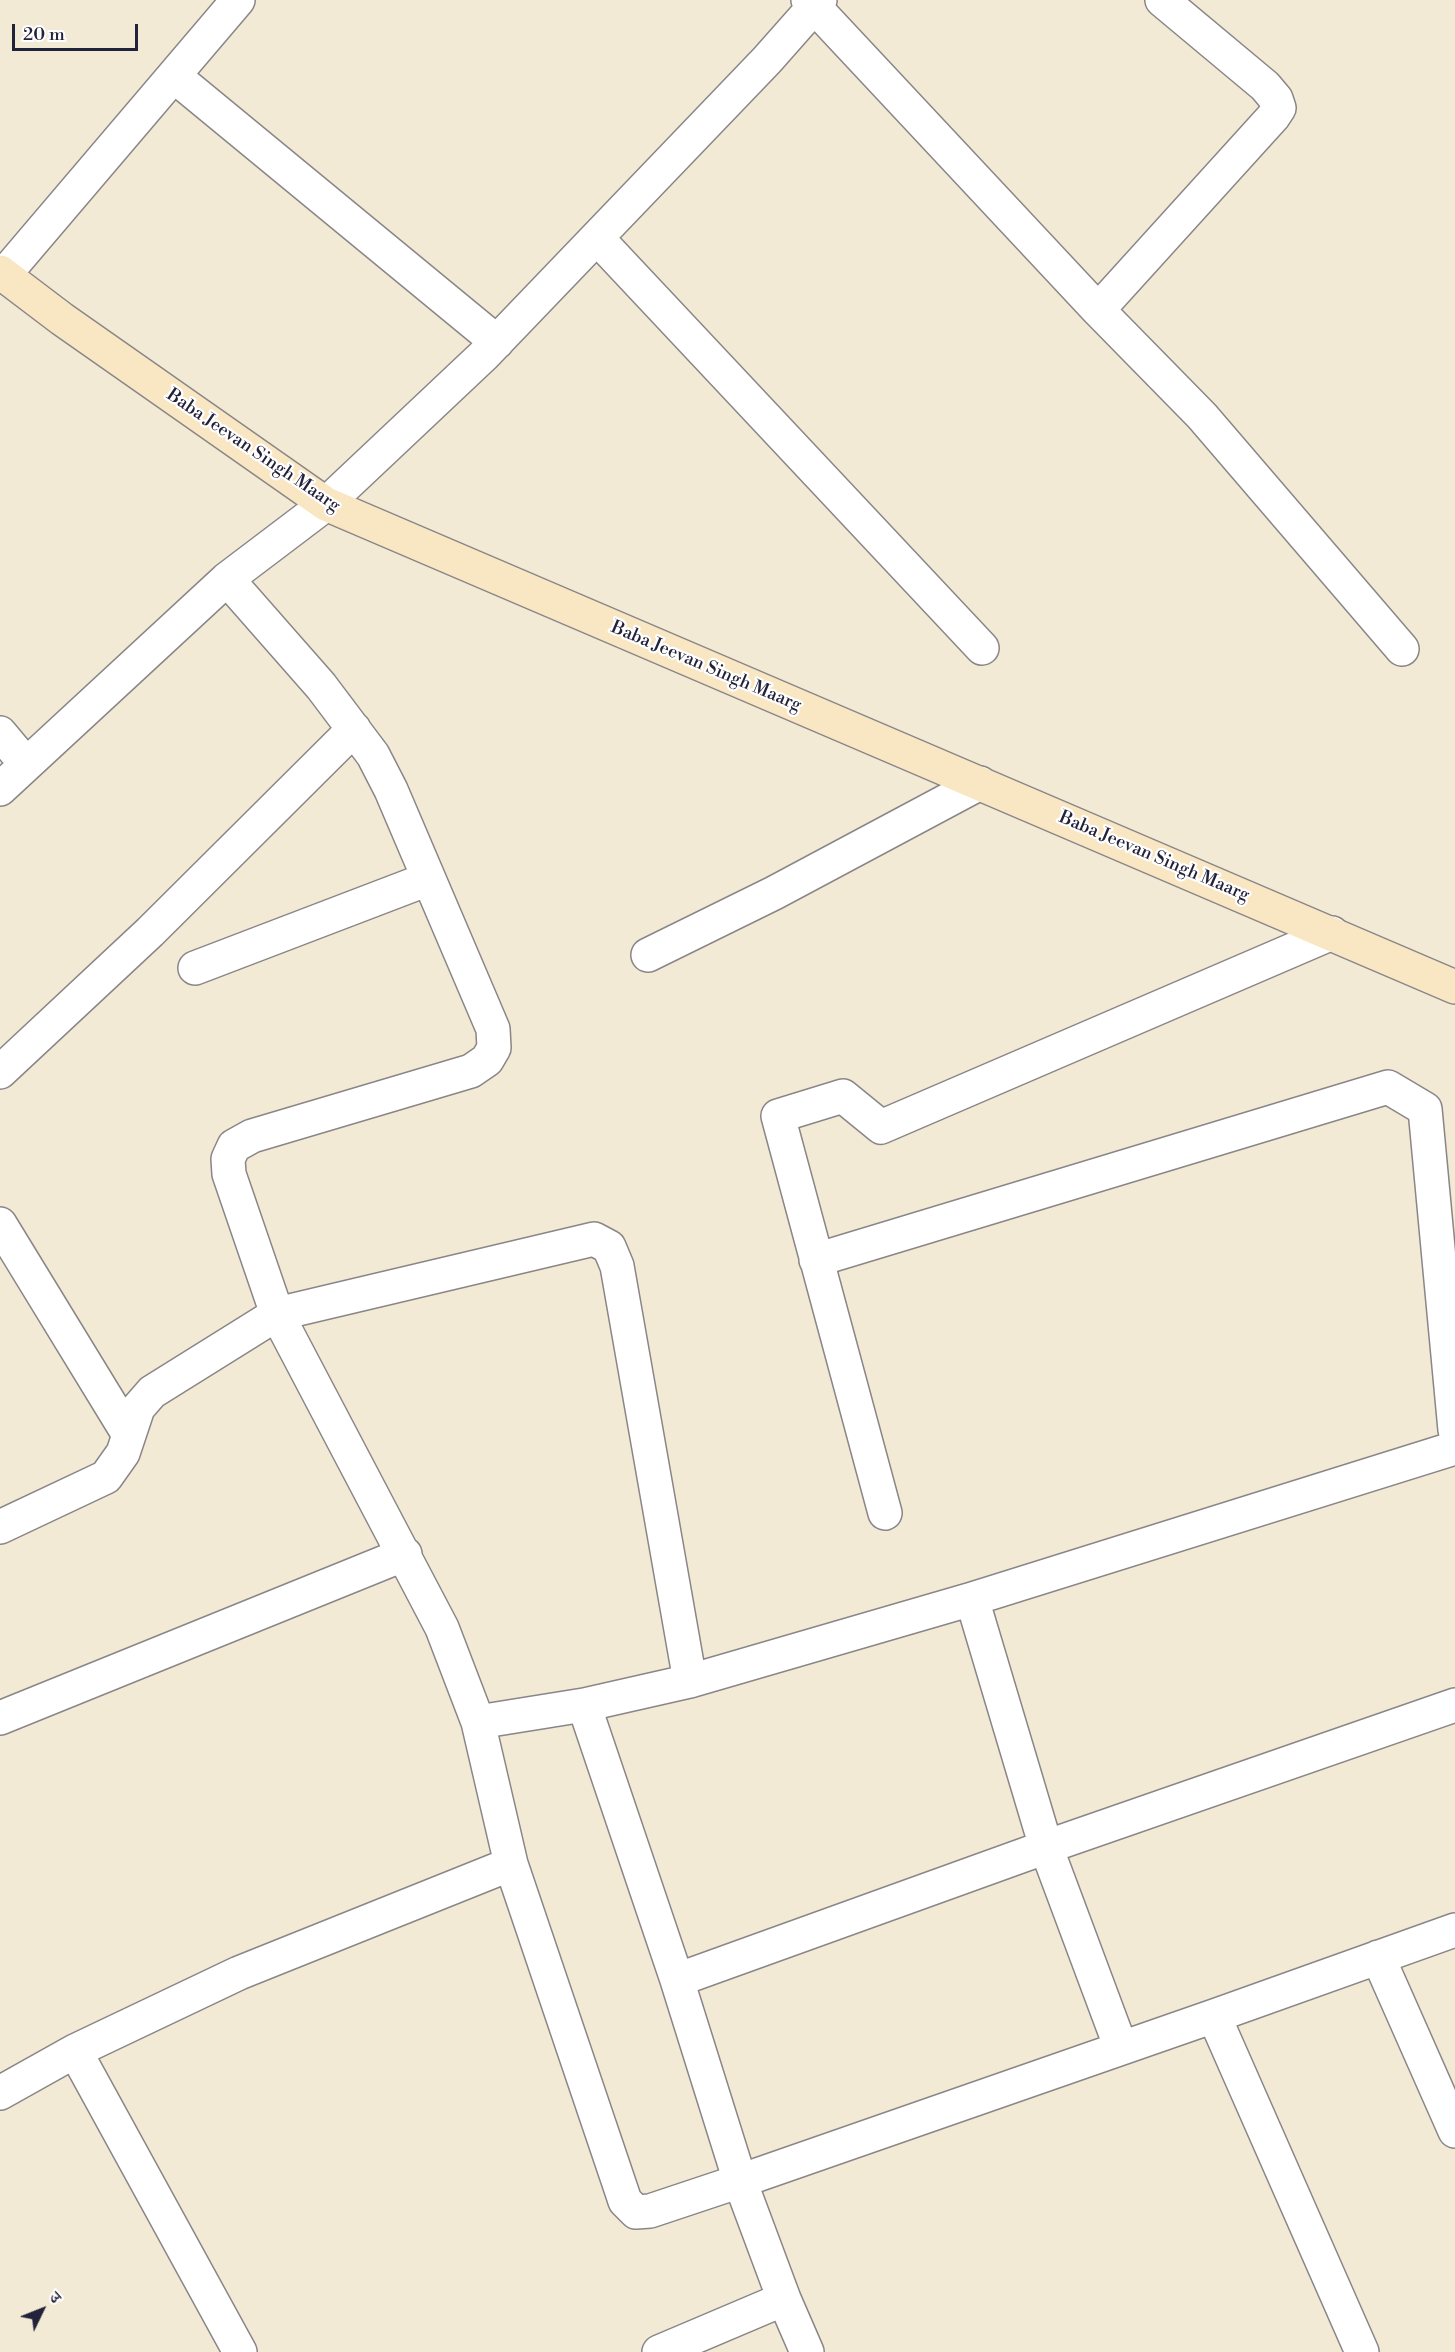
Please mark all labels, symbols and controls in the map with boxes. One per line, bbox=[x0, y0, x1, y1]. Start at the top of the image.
scale bar bbox=[15, 12, 141, 50]
text: 20 m bbox=[23, 23, 65, 46]
street label: Baba Jeevan Singh Maarg bbox=[162, 385, 344, 517]
street label: Baba Jeevan Singh Maarg bbox=[607, 617, 805, 717]
street label: Baba Jeevan Singh Maarg bbox=[1055, 807, 1253, 907]
north arrow bbox=[12, 2280, 72, 2340]
text: उ bbox=[45, 2288, 65, 2308]

